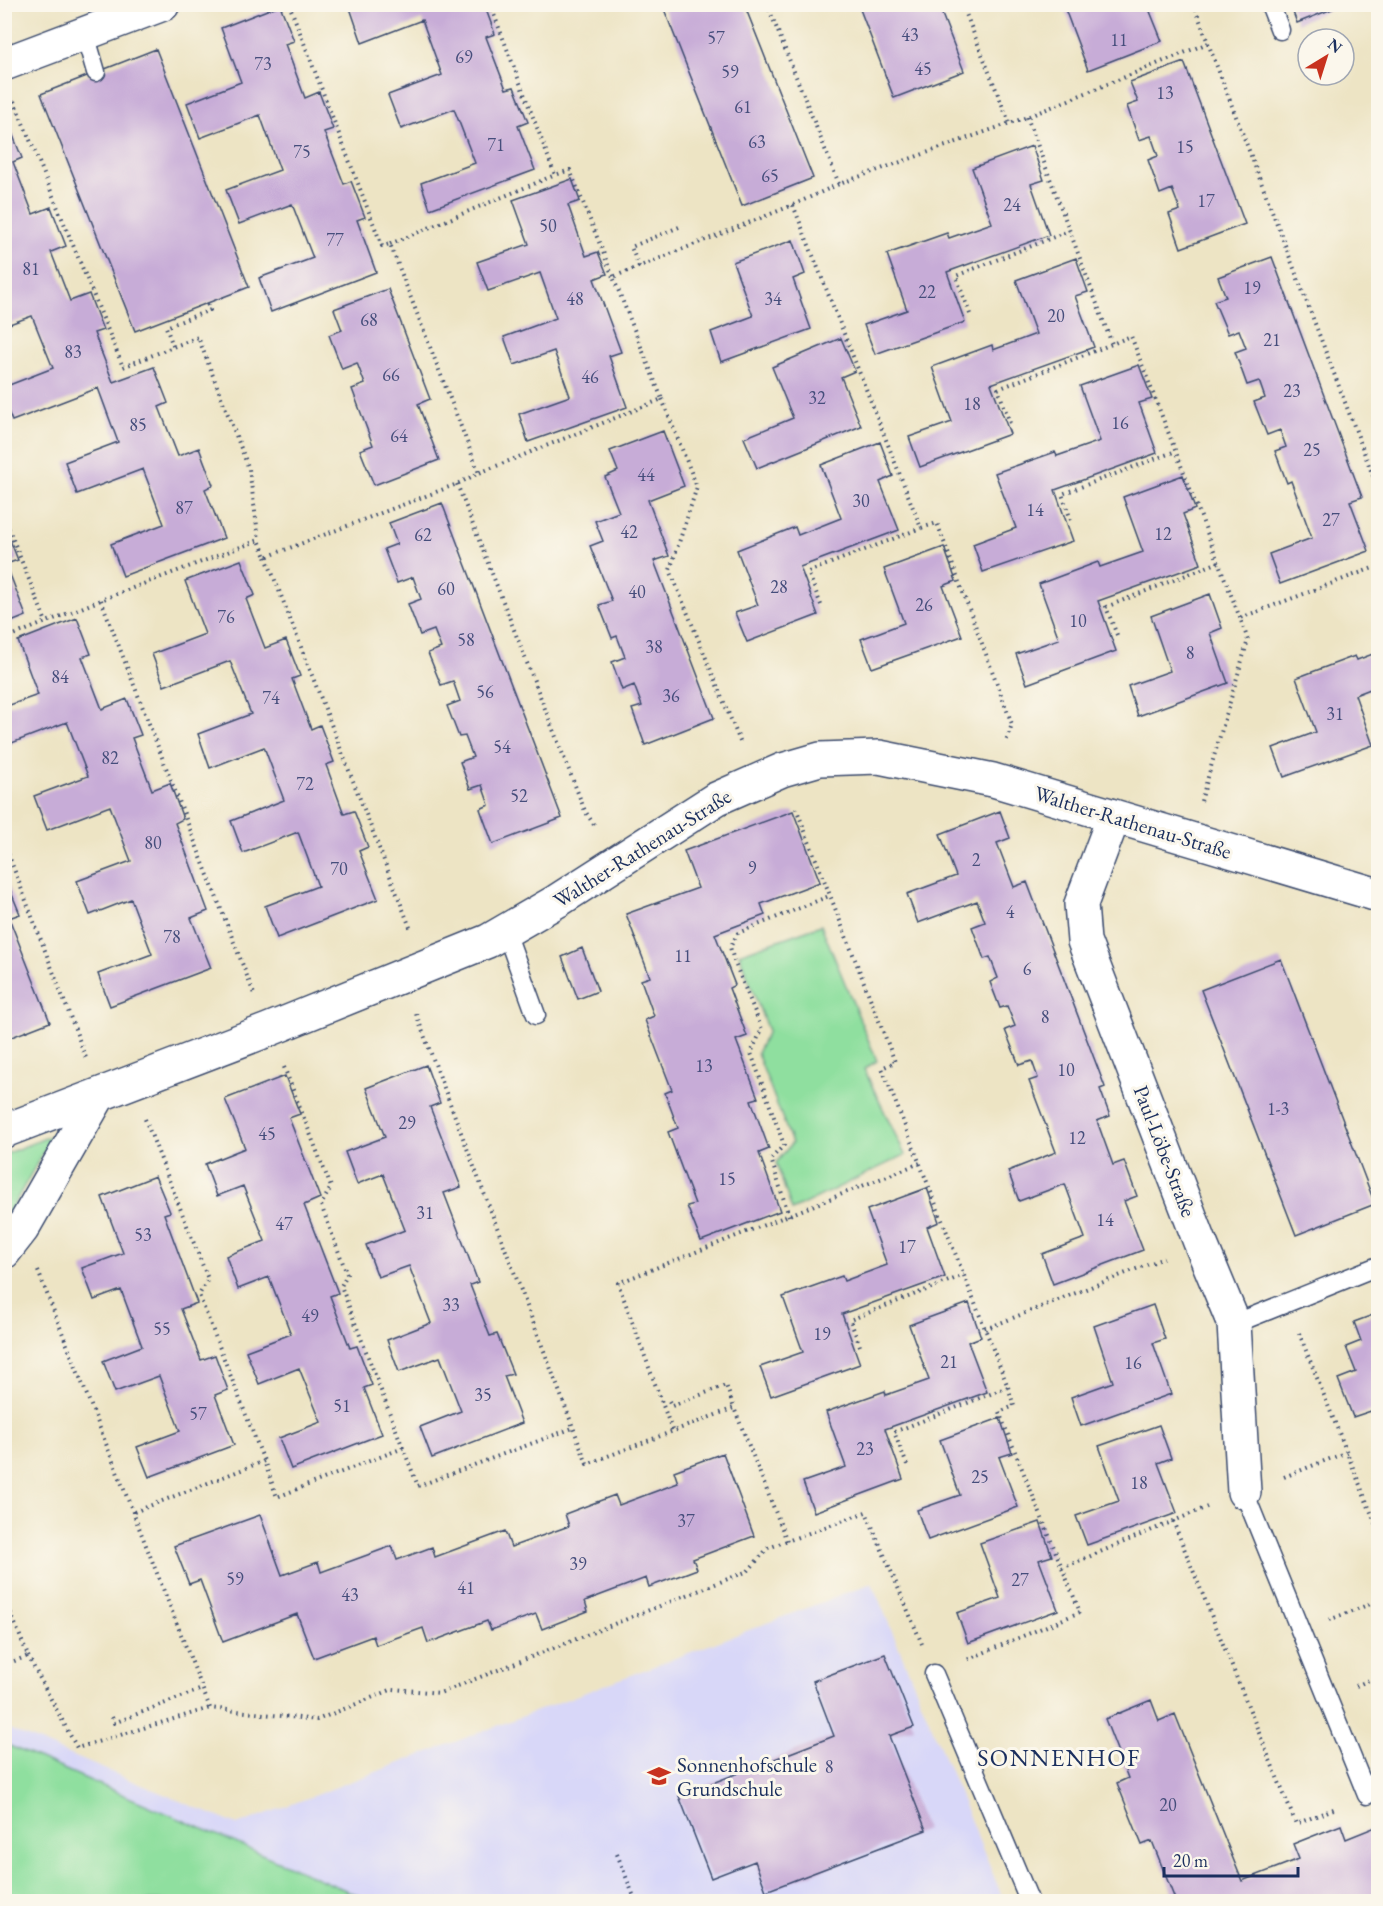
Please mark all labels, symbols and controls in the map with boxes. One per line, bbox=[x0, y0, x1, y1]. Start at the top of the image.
house number: 43 bbox=[901, 23, 919, 46]
house number: 57 bbox=[707, 26, 725, 49]
north arrow bbox=[1296, 27, 1356, 87]
house number: 11 bbox=[1110, 28, 1128, 51]
text: N bbox=[1323, 33, 1347, 58]
house number: 69 bbox=[455, 45, 473, 68]
house number: 73 bbox=[254, 52, 272, 75]
house number: 45 bbox=[914, 57, 932, 80]
house number: 59 bbox=[721, 60, 739, 83]
house number: 13 bbox=[1156, 81, 1174, 104]
house number: 61 bbox=[734, 95, 752, 118]
house number: 63 bbox=[748, 130, 766, 153]
house number: 71 bbox=[487, 133, 505, 156]
house number: 15 bbox=[1176, 135, 1194, 158]
house number: 75 bbox=[293, 140, 311, 163]
house number: 65 bbox=[761, 164, 779, 187]
house number: 17 bbox=[1197, 189, 1215, 212]
house number: 24 bbox=[1003, 193, 1021, 216]
house number: 50 bbox=[539, 214, 557, 237]
house number: 77 bbox=[326, 228, 344, 251]
house number: 81 bbox=[22, 257, 40, 280]
house number: 19 bbox=[1243, 276, 1261, 299]
house number: 22 bbox=[918, 280, 936, 303]
house number: 48 bbox=[566, 287, 584, 310]
house number: 34 bbox=[764, 287, 782, 310]
house number: 20 bbox=[1047, 304, 1065, 327]
house number: 68 bbox=[360, 308, 378, 331]
house number: 21 bbox=[1263, 328, 1281, 351]
house number: 83 bbox=[64, 340, 82, 363]
house number: 66 bbox=[382, 363, 400, 386]
house number: 46 bbox=[581, 365, 599, 388]
house number: 23 bbox=[1283, 379, 1301, 402]
house number: 32 bbox=[808, 386, 826, 409]
house number: 18 bbox=[963, 392, 981, 415]
house number: 16 bbox=[1111, 411, 1129, 434]
house number: 85 bbox=[129, 413, 147, 436]
house number: 64 bbox=[390, 424, 408, 447]
house number: 25 bbox=[1303, 438, 1321, 461]
house number: 44 bbox=[637, 463, 655, 486]
house number: 30 bbox=[852, 489, 870, 512]
house number: 87 bbox=[175, 496, 193, 519]
house number: 14 bbox=[1026, 498, 1044, 521]
house number: 27 bbox=[1322, 508, 1340, 531]
house number: 42 bbox=[620, 520, 638, 543]
house number: 12 bbox=[1154, 522, 1172, 545]
house number: 62 bbox=[414, 523, 432, 546]
house number: 28 bbox=[770, 575, 788, 598]
house number: 60 bbox=[437, 577, 455, 600]
house number: 40 bbox=[628, 580, 646, 603]
house number: 26 bbox=[915, 593, 933, 616]
house number: 76 bbox=[217, 605, 235, 628]
house number: 10 bbox=[1069, 609, 1087, 632]
house number: 58 bbox=[457, 628, 475, 651]
house number: 38 bbox=[645, 635, 663, 658]
house number: 8 bbox=[1186, 641, 1194, 664]
house number: 84 bbox=[51, 665, 69, 688]
house number: 56 bbox=[476, 680, 494, 703]
house number: 36 bbox=[662, 684, 680, 707]
house number: 74 bbox=[262, 686, 280, 709]
house number: 31 bbox=[1326, 702, 1344, 725]
house number: 54 bbox=[493, 735, 511, 758]
house number: 82 bbox=[101, 746, 119, 769]
house number: 72 bbox=[296, 772, 314, 795]
street label: Walther-Rathenau-Straße bbox=[1031, 779, 1235, 865]
street label: Walther-Rathenau-Straße bbox=[548, 782, 736, 914]
house number: 52 bbox=[510, 784, 528, 807]
house number: 80 bbox=[144, 831, 162, 854]
house number: 2 bbox=[972, 848, 981, 871]
house number: 9 bbox=[748, 856, 757, 879]
house number: 70 bbox=[330, 857, 348, 880]
house number: 4 bbox=[1006, 900, 1015, 923]
house number: 78 bbox=[163, 925, 181, 948]
house number: 11 bbox=[674, 944, 692, 967]
house number: 6 bbox=[1023, 957, 1032, 980]
house number: 8 bbox=[1041, 1005, 1049, 1028]
house number: 13 bbox=[695, 1054, 713, 1077]
house number: 10 bbox=[1057, 1058, 1075, 1081]
street label: Paul-Löbe-Straße bbox=[1128, 1081, 1202, 1221]
house number: 1-3 bbox=[1267, 1097, 1289, 1120]
house number: 29 bbox=[398, 1111, 416, 1134]
house number: 45 bbox=[258, 1122, 276, 1145]
house number: 12 bbox=[1068, 1126, 1086, 1149]
house number: 15 bbox=[718, 1167, 736, 1190]
house number: 31 bbox=[416, 1201, 434, 1224]
house number: 14 bbox=[1096, 1208, 1114, 1231]
house number: 47 bbox=[275, 1212, 293, 1235]
house number: 53 bbox=[134, 1223, 152, 1246]
house number: 17 bbox=[898, 1235, 916, 1258]
house number: 33 bbox=[442, 1293, 460, 1316]
house number: 49 bbox=[301, 1304, 319, 1327]
house number: 55 bbox=[153, 1317, 171, 1340]
house number: 19 bbox=[813, 1322, 831, 1345]
house number: 21 bbox=[940, 1350, 958, 1373]
house number: 16 bbox=[1124, 1351, 1142, 1374]
house number: 35 bbox=[474, 1383, 492, 1406]
house number: 51 bbox=[333, 1394, 351, 1417]
house number: 57 bbox=[189, 1402, 207, 1425]
house number: 23 bbox=[856, 1437, 874, 1460]
house number: 25 bbox=[971, 1465, 989, 1488]
house number: 18 bbox=[1130, 1471, 1148, 1494]
house number: 37 bbox=[677, 1509, 695, 1532]
house number: 39 bbox=[569, 1552, 587, 1575]
house number: 59 bbox=[226, 1567, 244, 1590]
house number: 27 bbox=[1011, 1568, 1029, 1591]
house number: 41 bbox=[457, 1576, 475, 1599]
house number: 43 bbox=[341, 1583, 359, 1606]
district label: SONNENHOF bbox=[977, 1742, 1141, 1773]
place label: Sonnenhofschule Grundschule bbox=[677, 1751, 817, 1802]
house number: 8 bbox=[825, 1755, 833, 1778]
school or university icon: Sonnenhofschule Grundschule bbox=[646, 1763, 672, 1789]
house number: 20 bbox=[1159, 1793, 1177, 1816]
scale bar bbox=[1164, 1840, 1298, 1878]
text: 20 m bbox=[1173, 1849, 1208, 1872]

